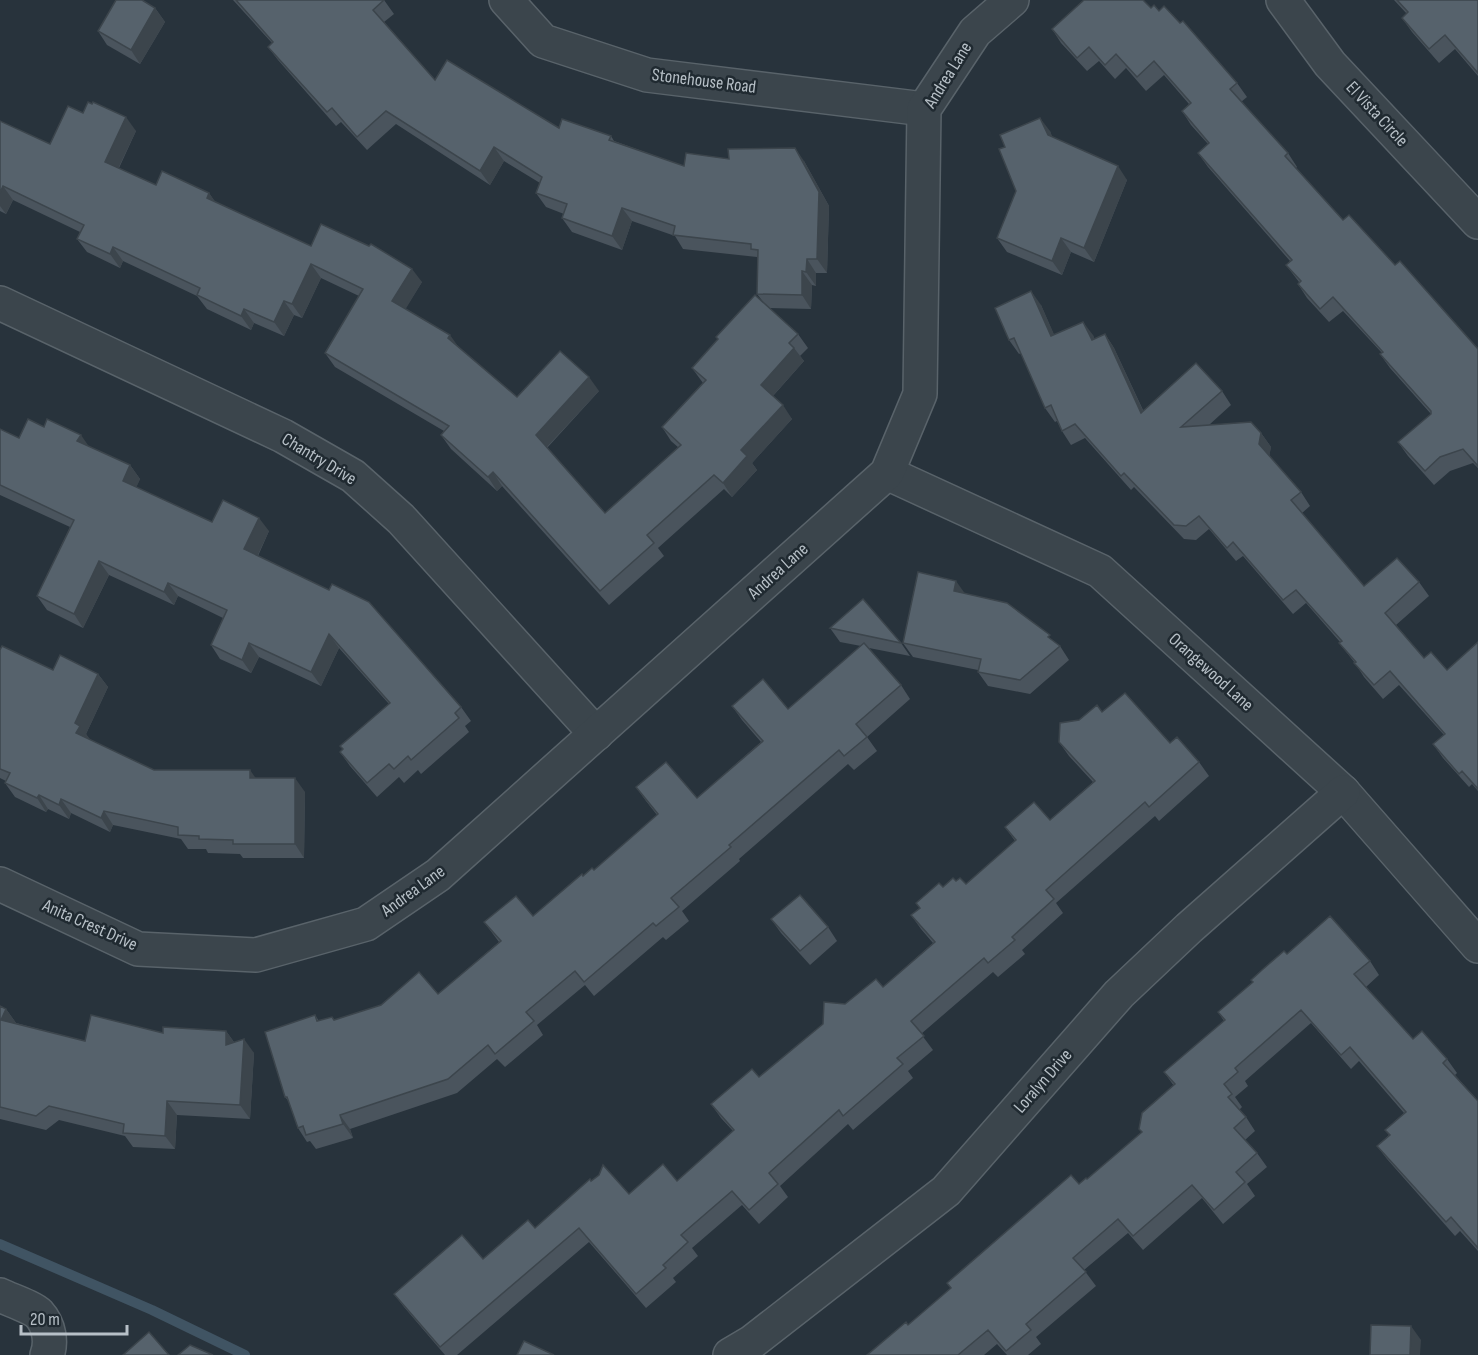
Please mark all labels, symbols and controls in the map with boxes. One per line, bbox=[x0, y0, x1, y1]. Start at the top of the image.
street label: Andrea Lane bbox=[919, 38, 976, 113]
street label: Stonehouse Road bbox=[651, 64, 757, 98]
street label: El Vista Circle bbox=[1342, 77, 1412, 151]
street label: Chantry Drive bbox=[278, 429, 360, 489]
street label: Andrea Lane bbox=[743, 539, 812, 604]
street label: Orangewood Lane bbox=[1164, 629, 1258, 715]
street label: Andrea Lane bbox=[376, 861, 449, 922]
street label: Anita Crest Drive bbox=[39, 894, 141, 955]
street label: Loralyn Drive bbox=[1009, 1045, 1077, 1117]
scale bar bbox=[21, 1298, 128, 1336]
text: 20 m bbox=[30, 1309, 60, 1330]

